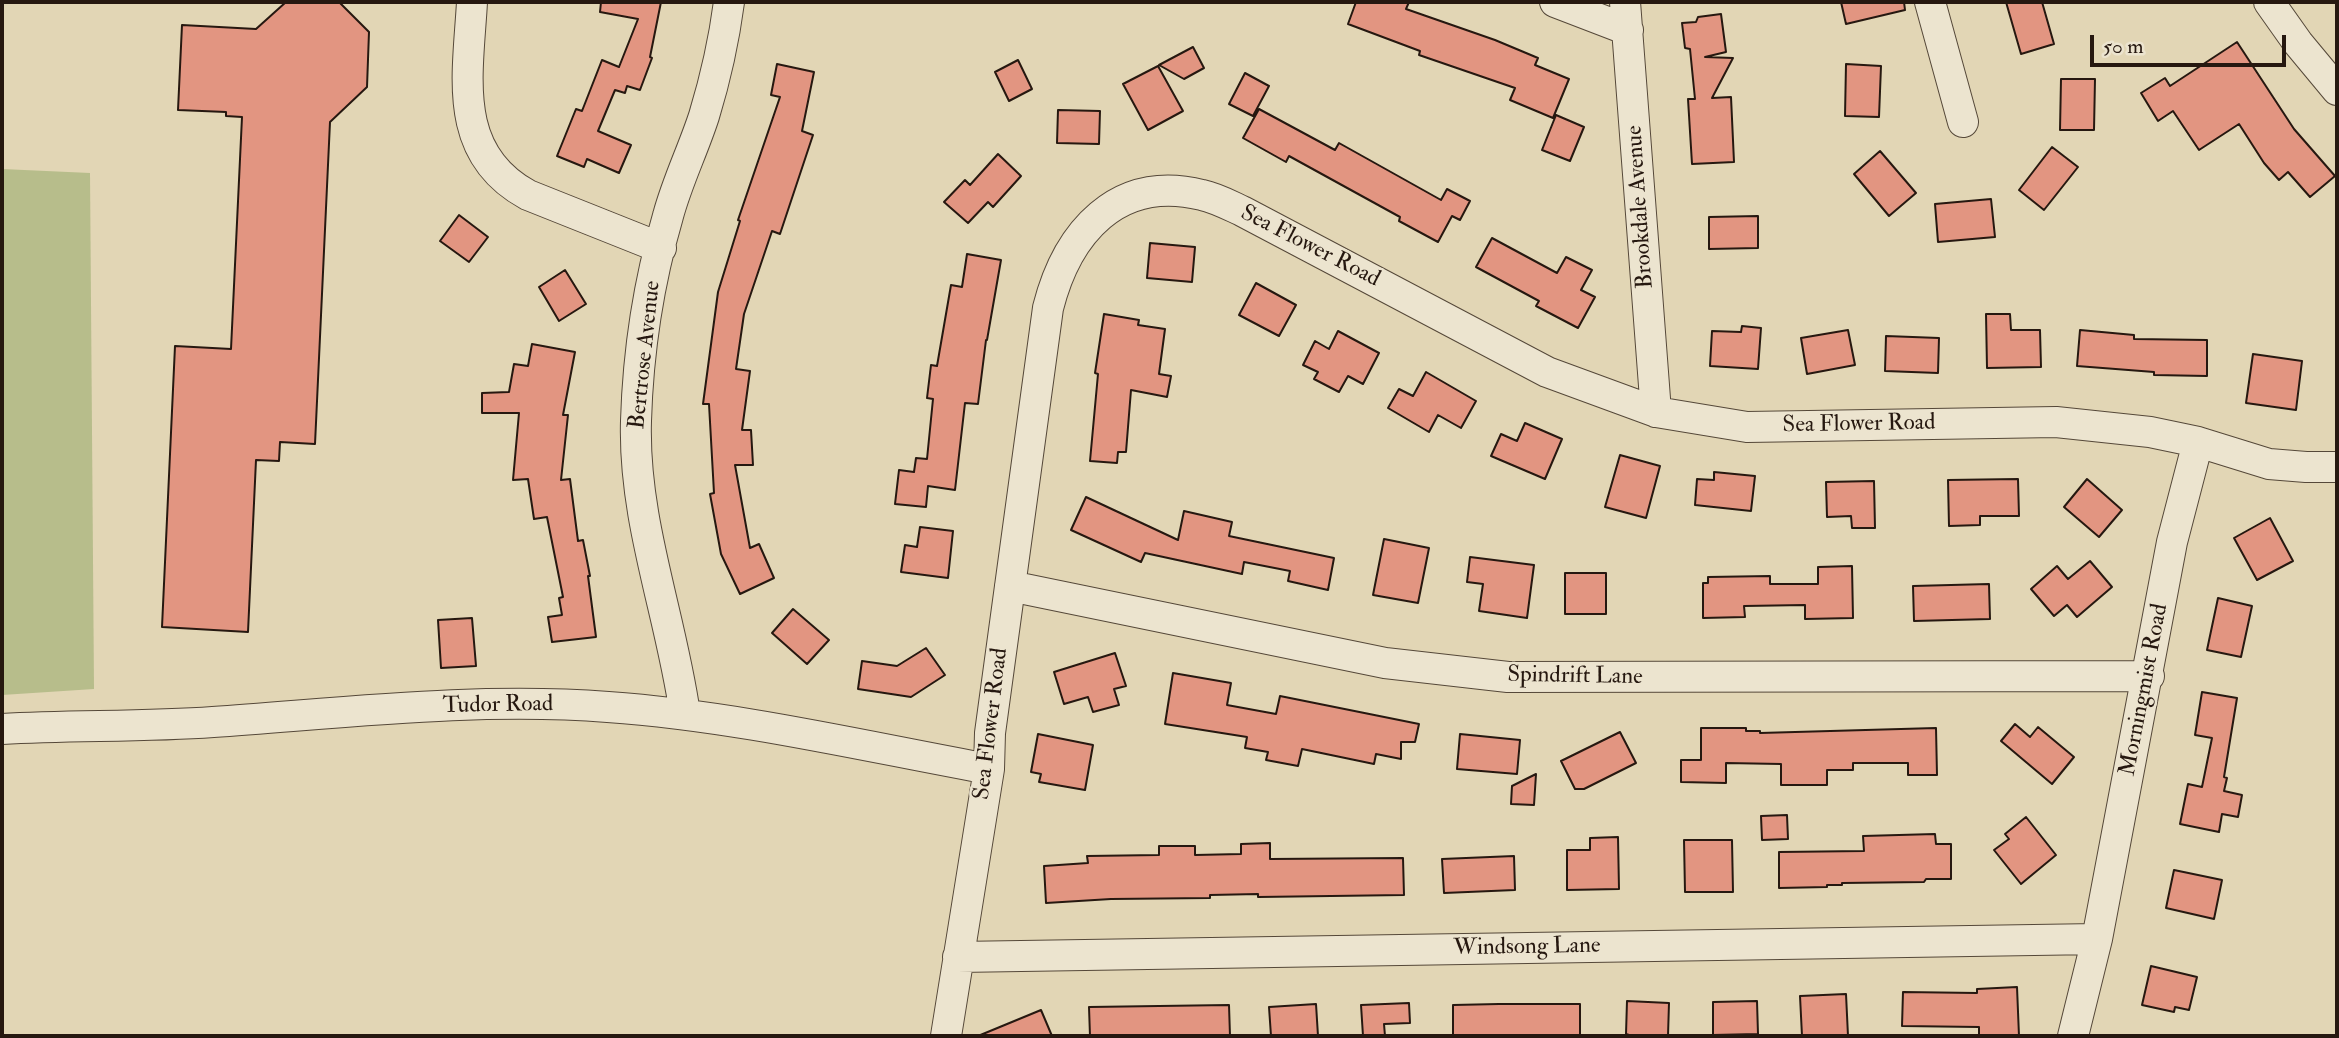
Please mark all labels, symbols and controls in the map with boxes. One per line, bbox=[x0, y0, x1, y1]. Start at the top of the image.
scale bar bbox=[2094, 21, 2290, 65]
text: 50 m bbox=[2103, 33, 2144, 60]
street label: Brookdale Avenue bbox=[1622, 124, 1660, 290]
street label: Sea Flower Road bbox=[1236, 200, 1384, 294]
street label: Bertrose Avenue bbox=[624, 279, 668, 431]
street label: Sea Flower Road bbox=[1782, 410, 1936, 440]
street label: Morningmist Road bbox=[2115, 602, 2175, 778]
street label: Sea Flower Road bbox=[969, 646, 1015, 802]
street label: Spindrift Lane bbox=[1507, 662, 1643, 692]
street label: Tudor Road bbox=[443, 691, 553, 721]
street label: Windsong Lane bbox=[1453, 933, 1601, 963]

